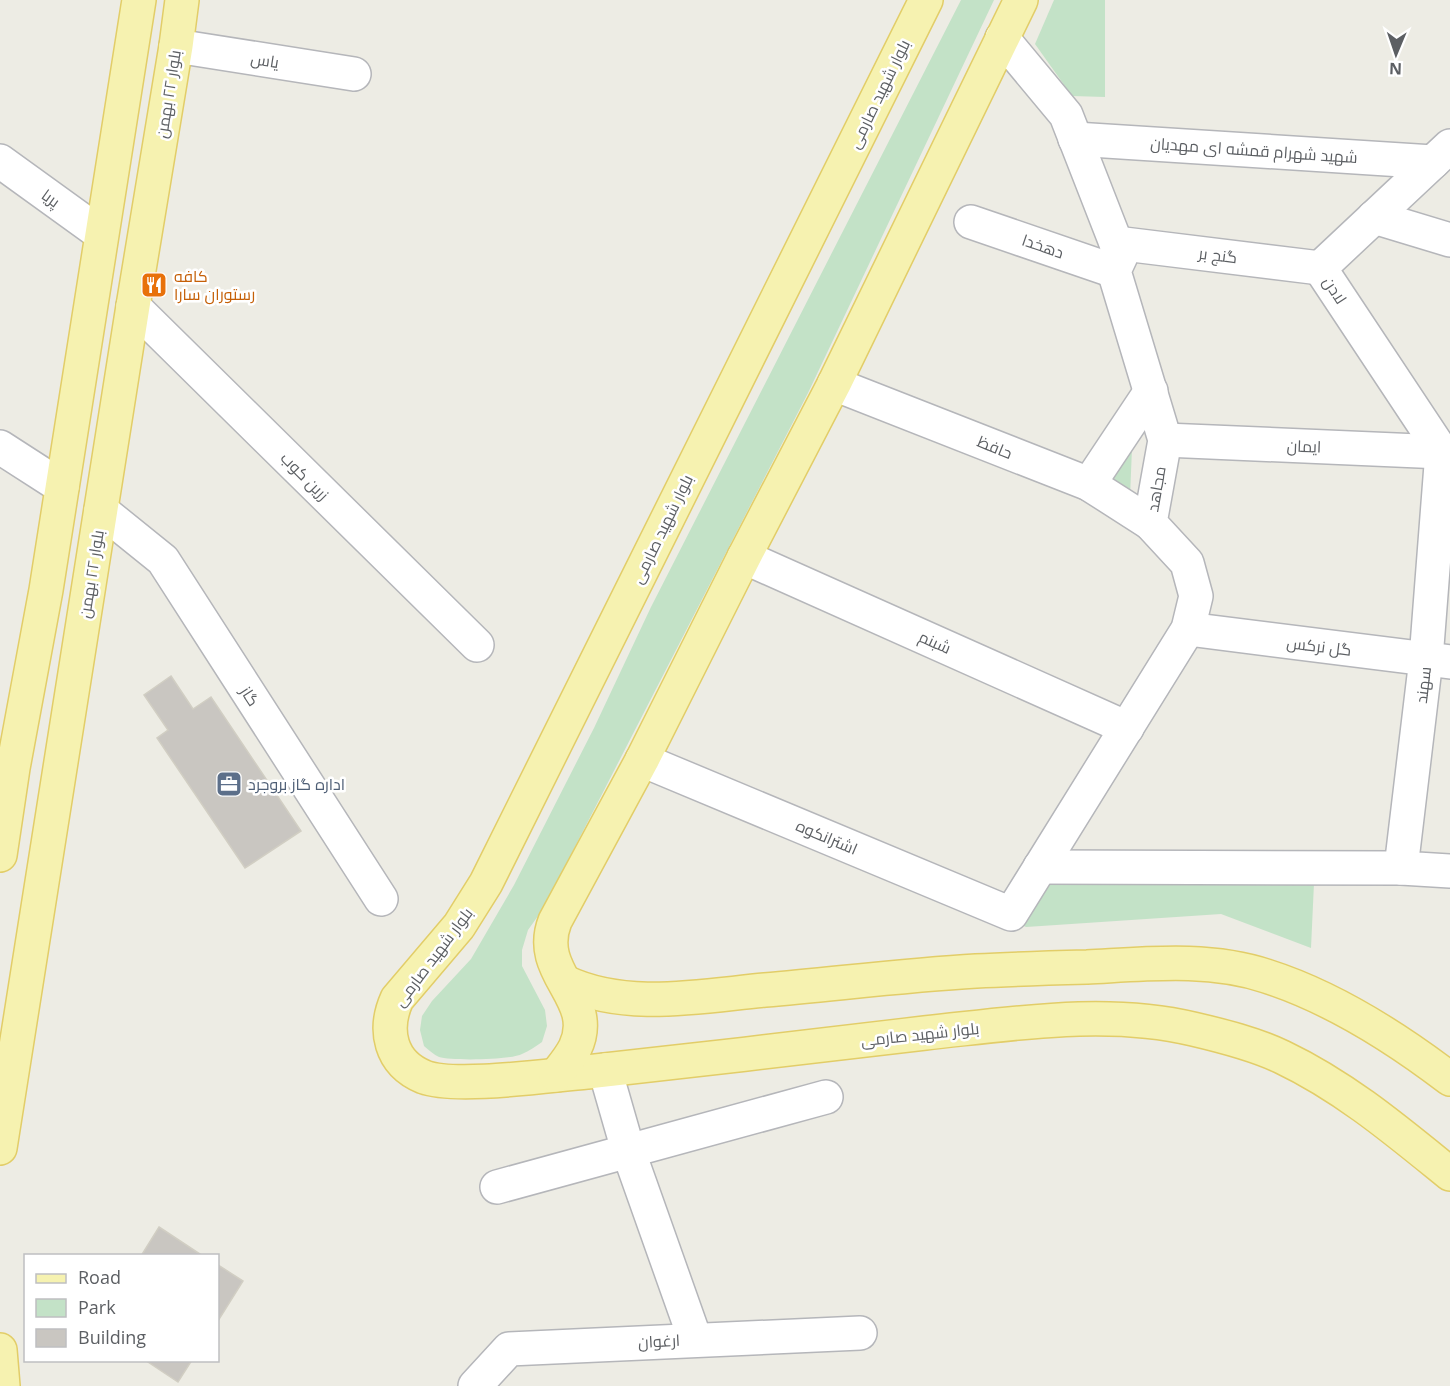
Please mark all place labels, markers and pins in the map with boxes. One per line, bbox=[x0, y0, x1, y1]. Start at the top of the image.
place label: کافه رستوران سارا bbox=[174, 265, 255, 305]
restaurant icon: کافه رستوران سارا bbox=[139, 270, 169, 300]
office icon: اداره گاز بروجرد bbox=[214, 769, 244, 799]
place label: اداره گاز بروجرد bbox=[248, 773, 345, 795]

